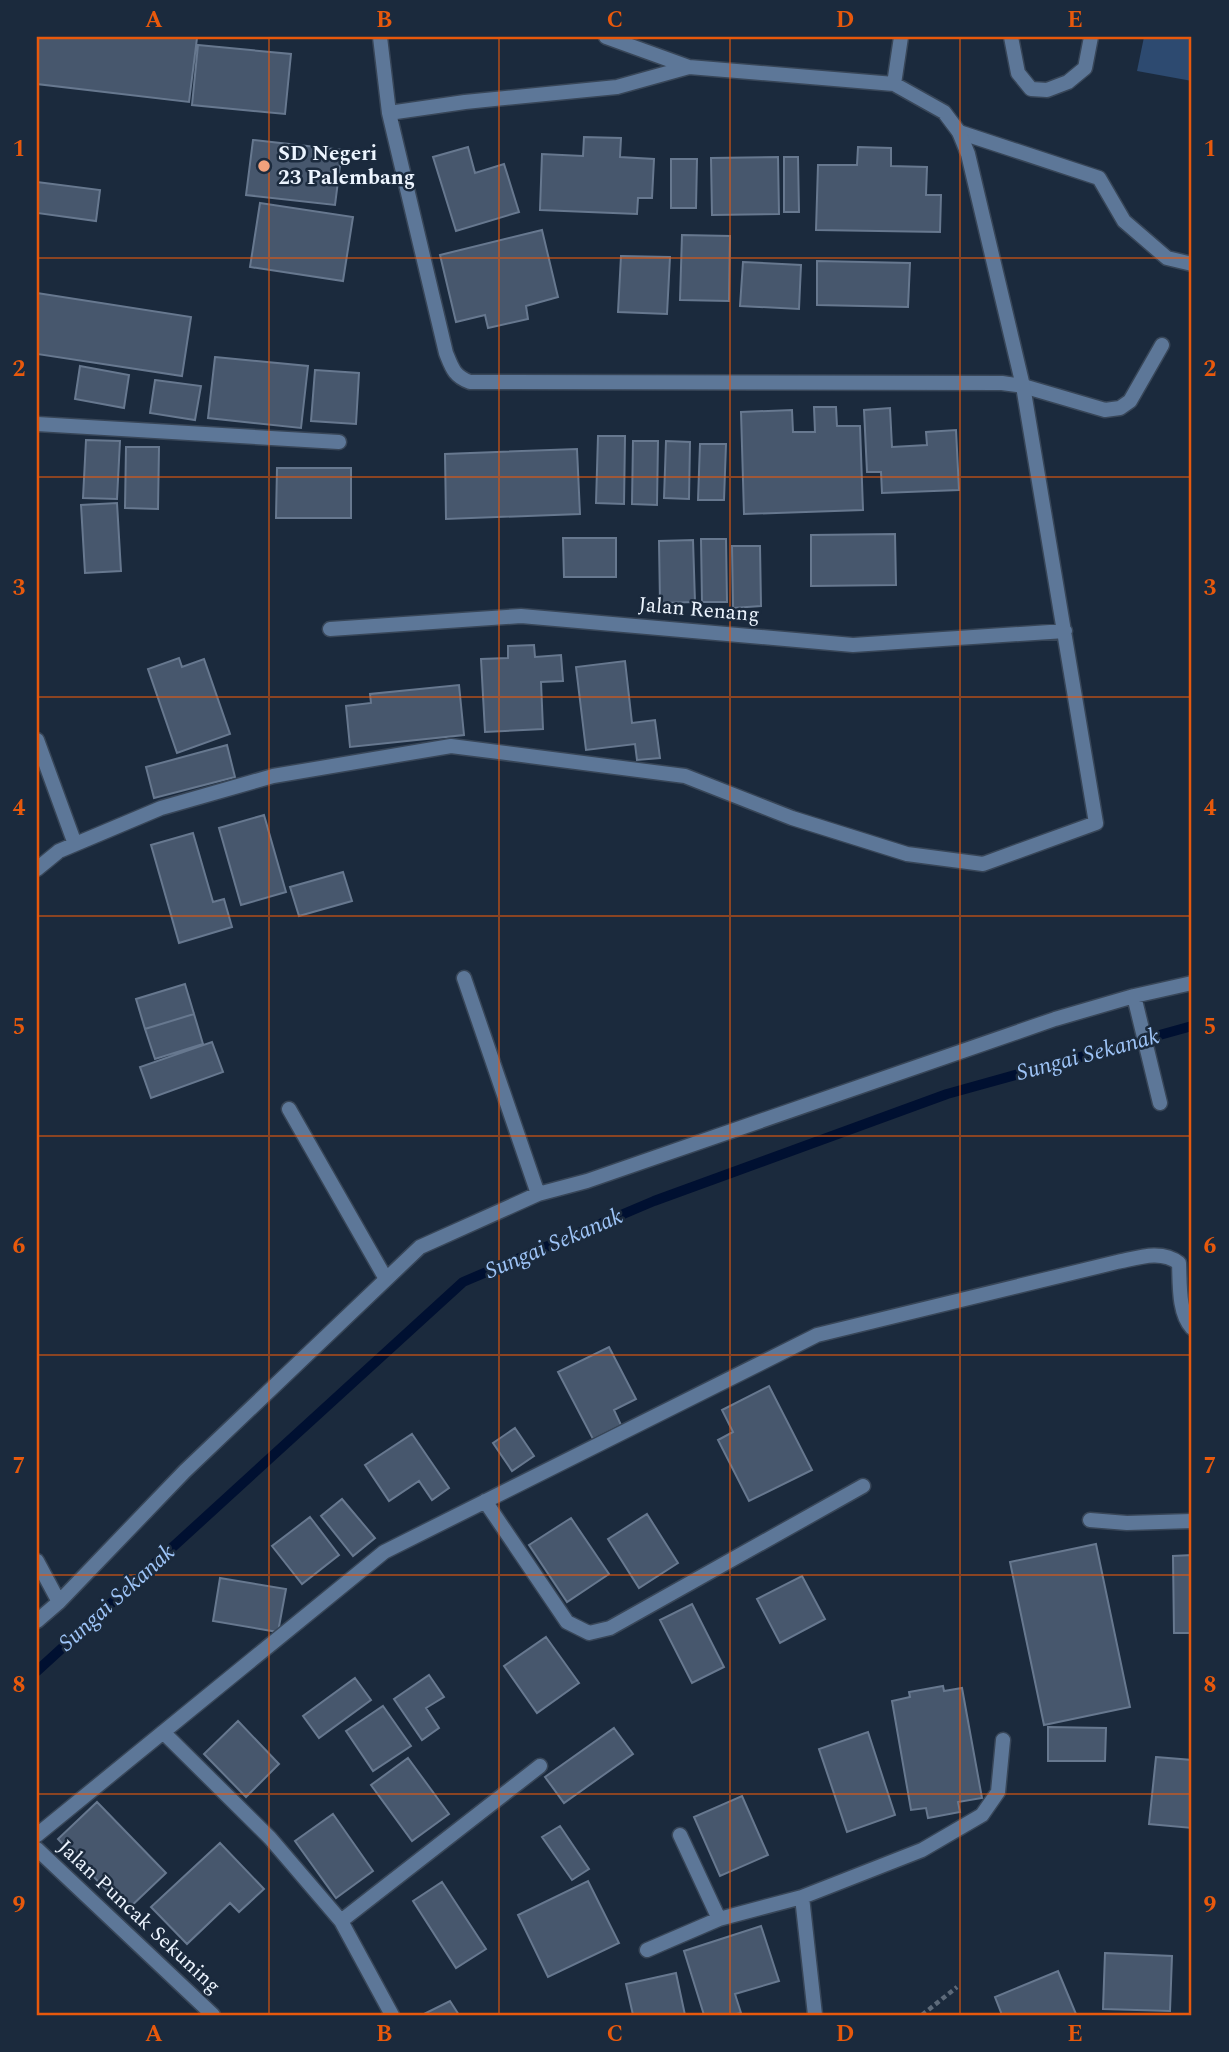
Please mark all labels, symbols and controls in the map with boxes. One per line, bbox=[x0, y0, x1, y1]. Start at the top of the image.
text: A bbox=[145, 3, 163, 38]
text: B bbox=[376, 3, 392, 38]
text: C bbox=[607, 3, 623, 38]
text: D bbox=[836, 3, 854, 38]
text: E bbox=[1067, 3, 1083, 38]
text: 1 bbox=[13, 132, 25, 167]
text: 1 bbox=[1204, 132, 1216, 167]
place label: SD Negeri 23 Palembang bbox=[278, 138, 415, 194]
marker: SD Negeri 23 Palembang bbox=[256, 158, 272, 174]
text: 2 bbox=[13, 352, 26, 387]
text: 2 bbox=[1204, 352, 1217, 387]
text: 3 bbox=[13, 571, 26, 606]
text: 3 bbox=[1204, 571, 1217, 606]
street label: Jalan Renang bbox=[637, 589, 761, 631]
text: 4 bbox=[13, 791, 26, 826]
text: 4 bbox=[1204, 791, 1217, 826]
text: 5 bbox=[13, 1010, 25, 1045]
text: 5 bbox=[1204, 1010, 1216, 1045]
water label: Sungai Sekanak bbox=[1013, 1019, 1164, 1091]
water label: Sungai Sekanak bbox=[480, 1199, 629, 1289]
text: 6 bbox=[13, 1229, 26, 1264]
text: 6 bbox=[1204, 1229, 1217, 1264]
text: 7 bbox=[13, 1449, 25, 1484]
text: 7 bbox=[1204, 1449, 1216, 1484]
water label: Sungai Sekanak bbox=[51, 1536, 183, 1660]
text: 8 bbox=[13, 1668, 25, 1703]
text: 8 bbox=[1204, 1668, 1216, 1703]
street label: Jalan Puncak Sekuning bbox=[50, 1832, 228, 2002]
text: 9 bbox=[13, 1888, 26, 1923]
text: 9 bbox=[1204, 1888, 1217, 1923]
text: A bbox=[145, 2017, 163, 2052]
text: B bbox=[376, 2017, 392, 2052]
text: C bbox=[607, 2017, 623, 2052]
text: D bbox=[836, 2017, 854, 2052]
text: E bbox=[1067, 2017, 1083, 2052]

